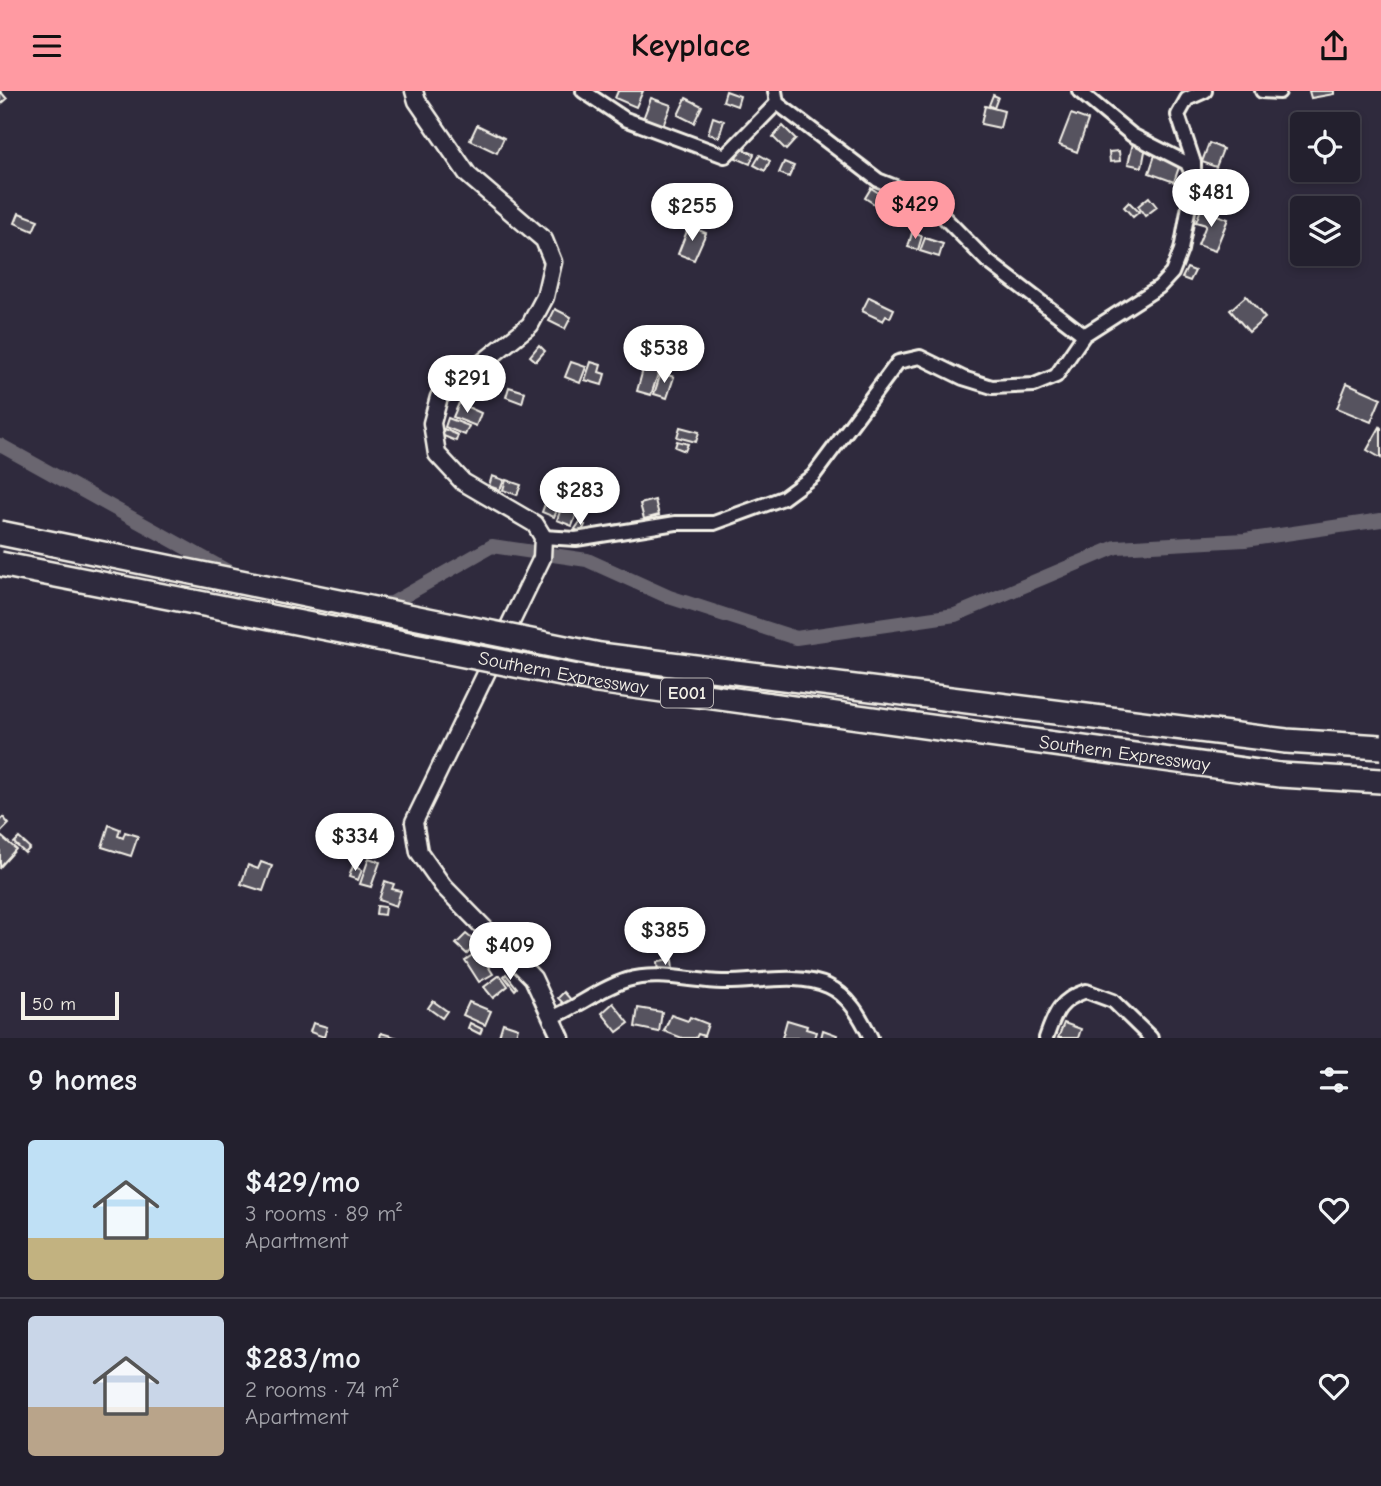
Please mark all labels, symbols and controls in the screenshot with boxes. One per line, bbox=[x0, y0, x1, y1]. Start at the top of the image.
icon: menu bbox=[28, 27, 66, 65]
text: Keyplace bbox=[631, 27, 750, 64]
icon: share bbox=[1315, 27, 1353, 65]
map controls bbox=[1290, 112, 1360, 266]
button: locate bbox=[1290, 112, 1360, 182]
pin: $481 bbox=[1170, 169, 1252, 229]
text: $481 bbox=[1188, 178, 1234, 205]
pin: $429 bbox=[874, 181, 956, 241]
pin: $255 bbox=[651, 183, 733, 243]
text: $429 bbox=[891, 190, 939, 217]
text: $255 bbox=[667, 192, 717, 219]
button: layers bbox=[1290, 196, 1360, 266]
pin: $538 bbox=[623, 325, 705, 385]
text: $538 bbox=[639, 334, 689, 361]
pin: $291 bbox=[426, 355, 508, 415]
text: $291 bbox=[444, 364, 490, 391]
pin: $283 bbox=[539, 467, 621, 527]
text: $283 bbox=[556, 476, 604, 503]
street label: Southern Expressway bbox=[477, 647, 650, 699]
road number: E001 bbox=[661, 679, 713, 707]
street label: Southern Expressway bbox=[1038, 731, 1212, 776]
pin: $334 bbox=[314, 813, 396, 873]
text: $334 bbox=[331, 822, 379, 849]
pin: $385 bbox=[624, 907, 706, 967]
text: $385 bbox=[640, 916, 690, 943]
pin: $409 bbox=[469, 923, 551, 982]
text: $409 bbox=[485, 931, 535, 958]
scale bar bbox=[21, 989, 119, 1021]
text: 50 m bbox=[32, 993, 76, 1015]
icon: filters bbox=[1315, 1061, 1353, 1099]
text: 9 homes bbox=[28, 1063, 137, 1098]
text: $429/mo bbox=[245, 1165, 360, 1200]
icon: home bbox=[84, 1168, 168, 1252]
icon: heart bbox=[1315, 1191, 1353, 1229]
text: 3 rooms · 89 m² bbox=[245, 1200, 402, 1227]
text: Apartment bbox=[245, 1227, 348, 1254]
text: $283/mo bbox=[245, 1341, 361, 1376]
icon: home bbox=[84, 1344, 168, 1428]
icon: heart bbox=[1315, 1367, 1353, 1405]
text: 2 rooms · 74 m² bbox=[245, 1376, 398, 1403]
text: Apartment bbox=[245, 1403, 348, 1430]

